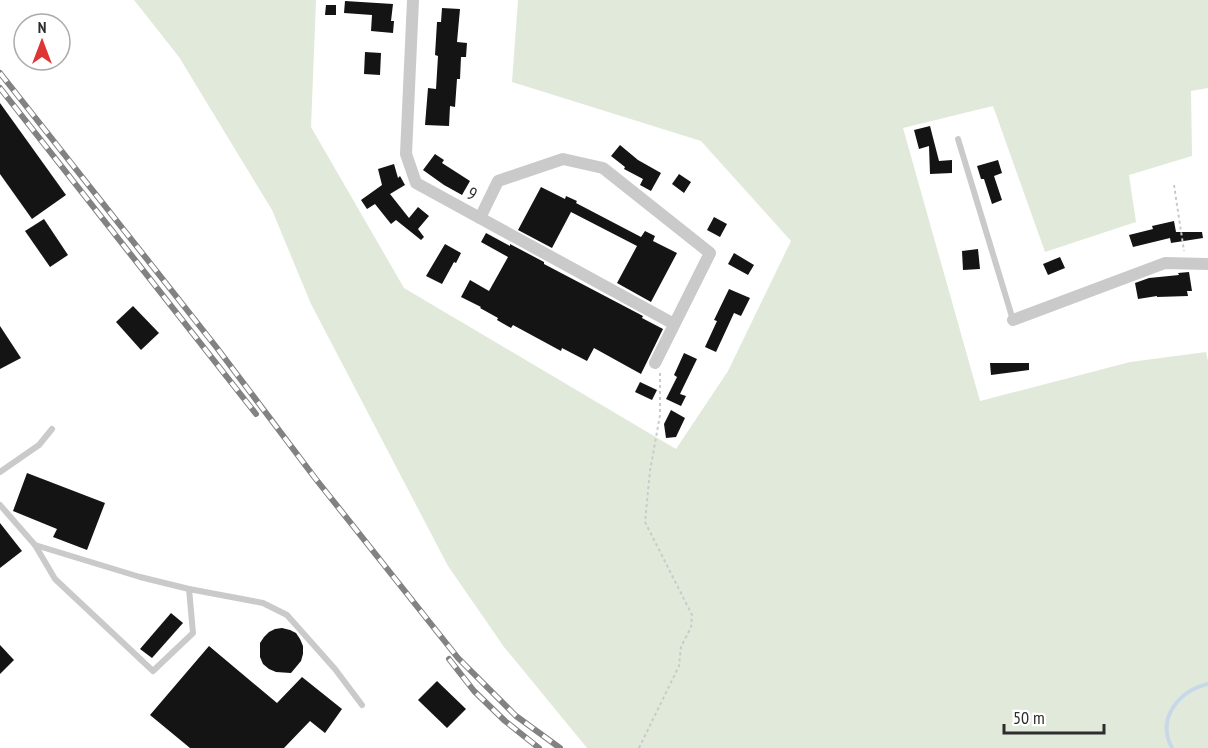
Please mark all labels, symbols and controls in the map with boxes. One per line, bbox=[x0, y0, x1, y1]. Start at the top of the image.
north arrow bbox=[12, 12, 72, 72]
text: N bbox=[38, 17, 46, 37]
street label: 9 bbox=[463, 182, 481, 206]
scale bar bbox=[1004, 697, 1104, 735]
text: 50 m bbox=[1013, 706, 1045, 729]

